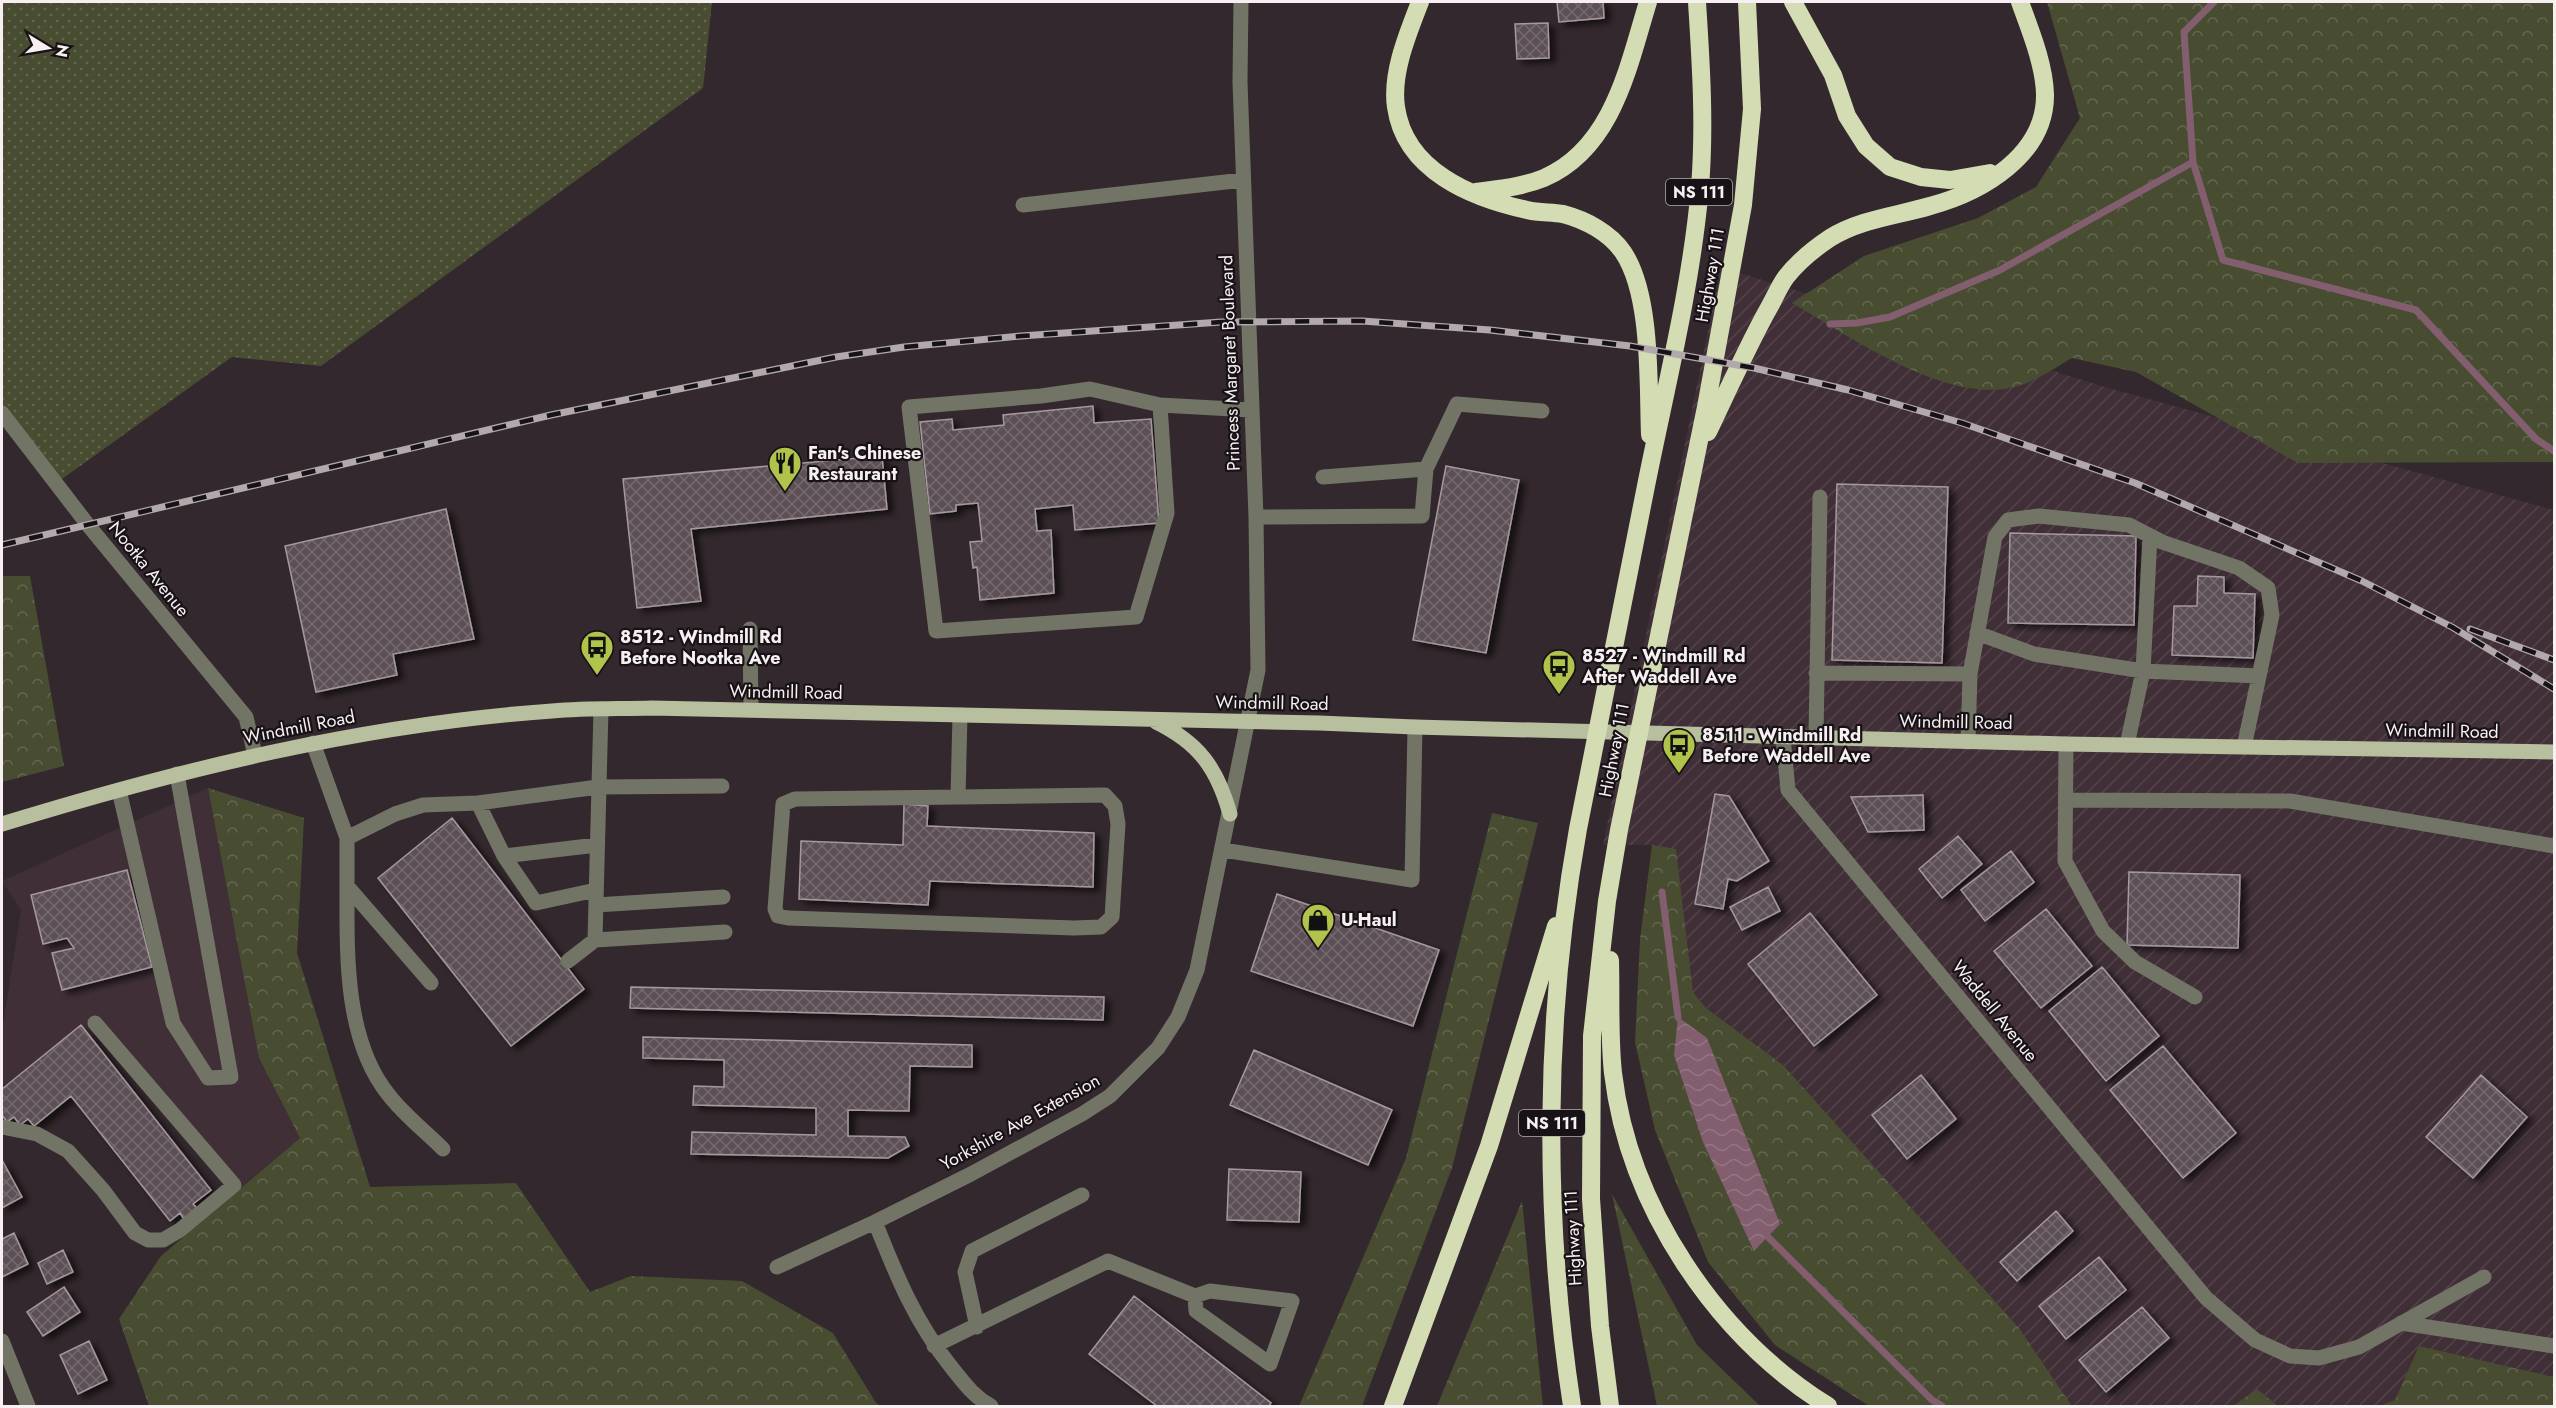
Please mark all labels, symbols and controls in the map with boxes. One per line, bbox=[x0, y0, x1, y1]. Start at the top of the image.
north arrow bbox=[18, 18, 78, 78]
text: N bbox=[50, 42, 75, 59]
road number: NS 111 bbox=[1666, 179, 1732, 205]
street label: Highway 111 bbox=[1689, 226, 1731, 324]
street label: Princess Margaret Boulevard bbox=[1213, 255, 1247, 471]
place label: Fan's Chinese Restaurant bbox=[808, 440, 921, 487]
restaurant icon: Fan's Chinese Restaurant bbox=[767, 445, 803, 492]
street label: Nootka Avenue bbox=[102, 516, 196, 622]
place label: 8512 - Windmill Rd Before Nootka Ave bbox=[620, 624, 782, 671]
bus stop icon: 8512 - Windmill Rd Before Nootka Ave bbox=[579, 629, 615, 676]
place label: 8527 - Windmill Rd After Waddell Ave bbox=[1581, 643, 1746, 690]
bus stop icon: 8527 - Windmill Rd After Waddell Ave bbox=[1541, 648, 1577, 695]
street label: Windmill Road bbox=[729, 678, 843, 706]
street label: Windmill Road bbox=[1215, 689, 1329, 717]
street label: Highway 111 bbox=[1592, 701, 1636, 799]
street label: Windmill Road bbox=[241, 703, 357, 751]
street label: Windmill Road bbox=[1899, 708, 2013, 736]
street label: Windmill Road bbox=[2385, 717, 2499, 745]
place label: 8511 - Windmill Rd Before Waddell Ave bbox=[1702, 722, 1871, 769]
bus stop icon: 8511 - Windmill Rd Before Waddell Ave bbox=[1661, 727, 1697, 774]
shop icon: U-Haul bbox=[1300, 902, 1336, 949]
place label: U-Haul bbox=[1341, 907, 1397, 933]
street label: Waddell Avenue bbox=[1946, 955, 2044, 1067]
street label: Yorkshire Ave Extension bbox=[935, 1067, 1105, 1177]
road number: NS 111 bbox=[1519, 1110, 1585, 1136]
street label: Highway 111 bbox=[1558, 1190, 1588, 1286]

